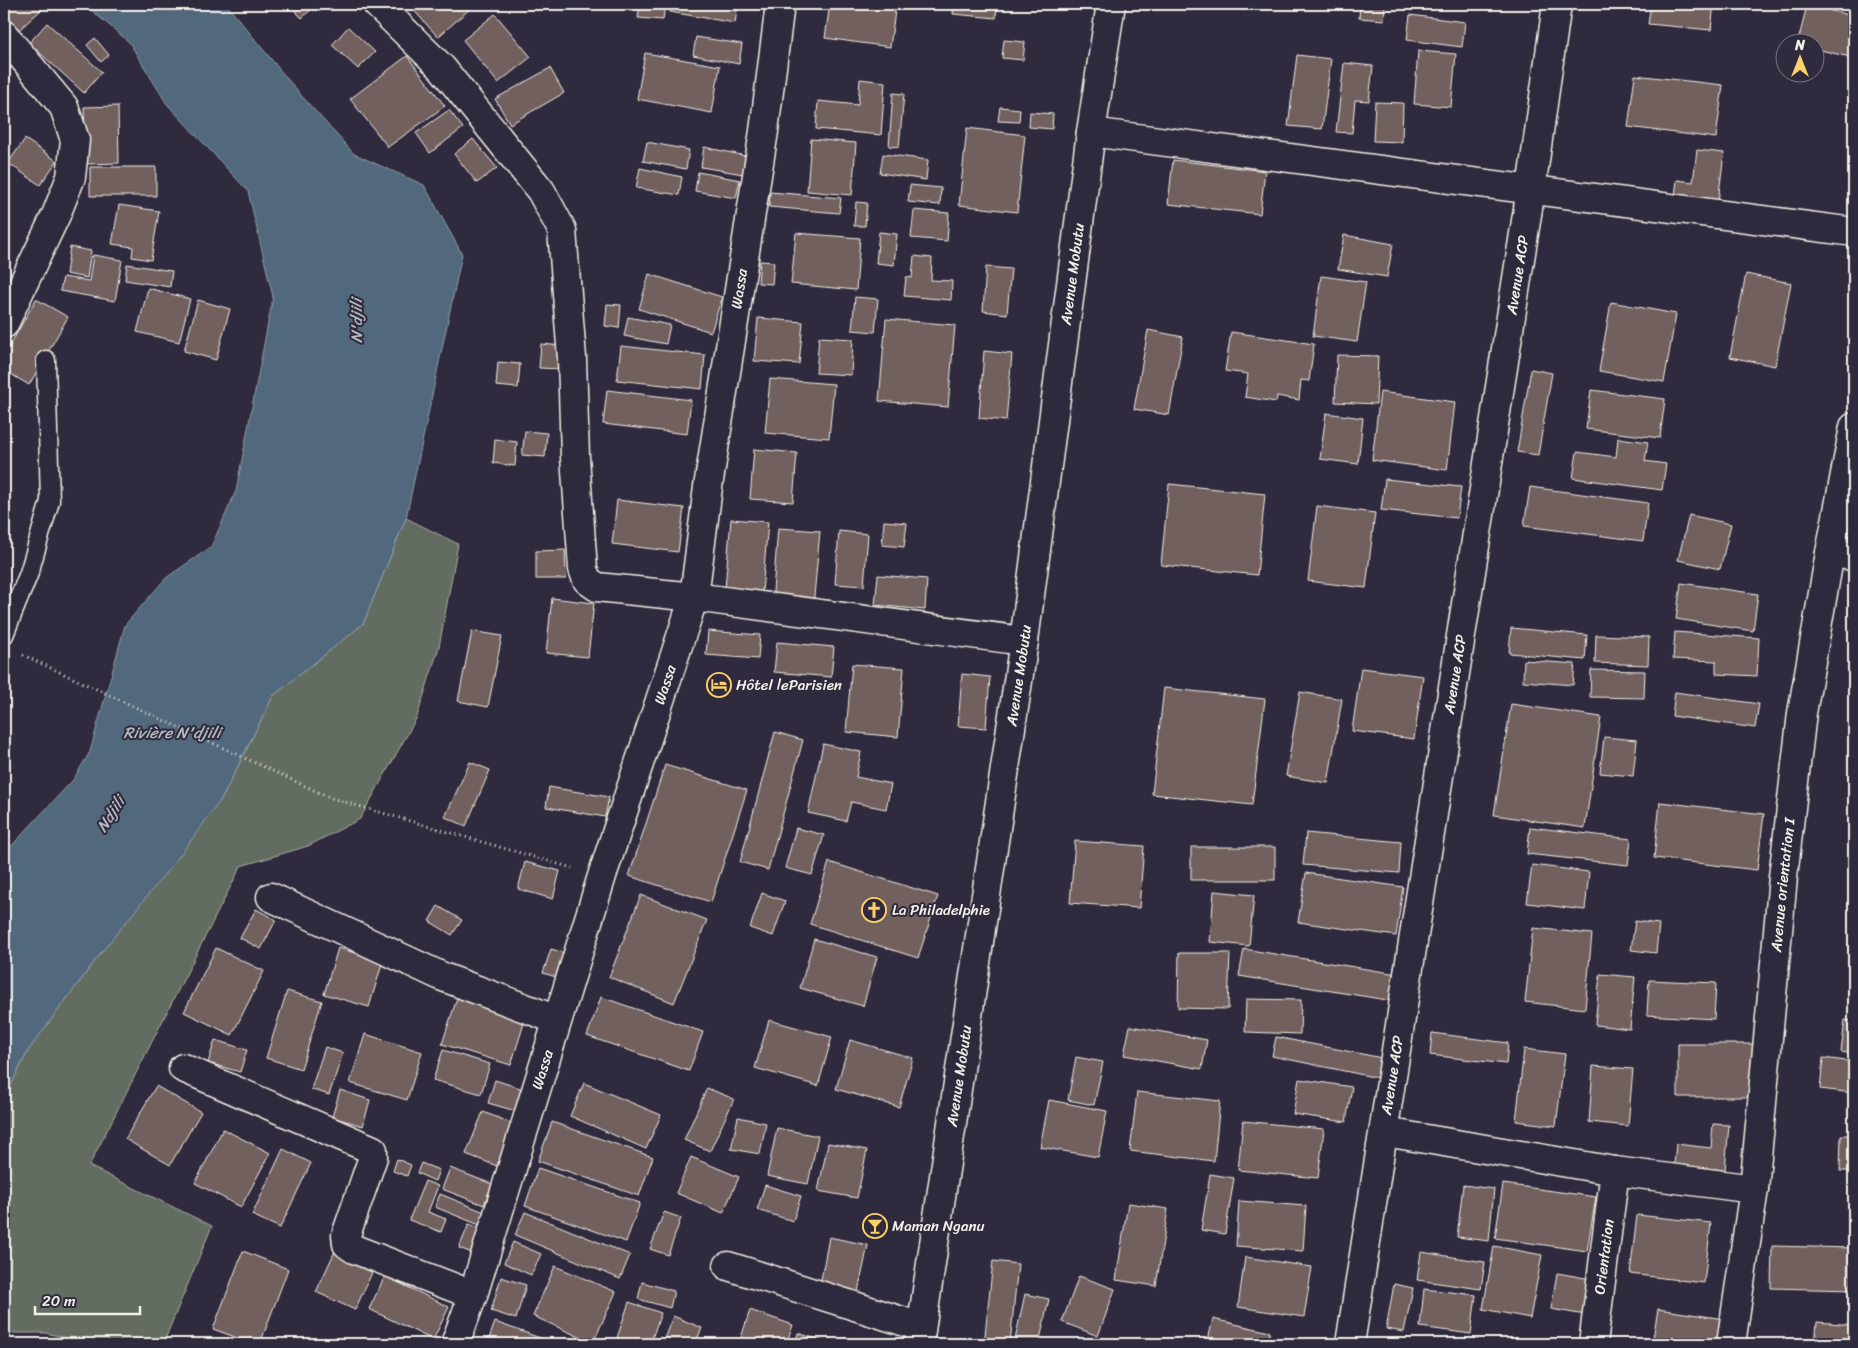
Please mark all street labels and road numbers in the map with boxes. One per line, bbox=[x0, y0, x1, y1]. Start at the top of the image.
street label: Avenue Mobutu bbox=[1053, 222, 1092, 327]
street label: Avenue ACP bbox=[1498, 233, 1537, 317]
street label: Wassa bbox=[723, 266, 755, 311]
street label: Avenue Mobutu bbox=[998, 623, 1039, 729]
street label: Avenue ACP bbox=[1436, 633, 1474, 717]
street label: Wassa bbox=[646, 661, 684, 708]
street label: Avenue orientation I bbox=[1763, 816, 1803, 954]
street label: Avenue Mobutu bbox=[938, 1023, 979, 1130]
street label: Avenue ACP bbox=[1373, 1034, 1411, 1118]
street label: Wassa bbox=[524, 1046, 561, 1093]
street label: Orientation bbox=[1586, 1217, 1622, 1296]

